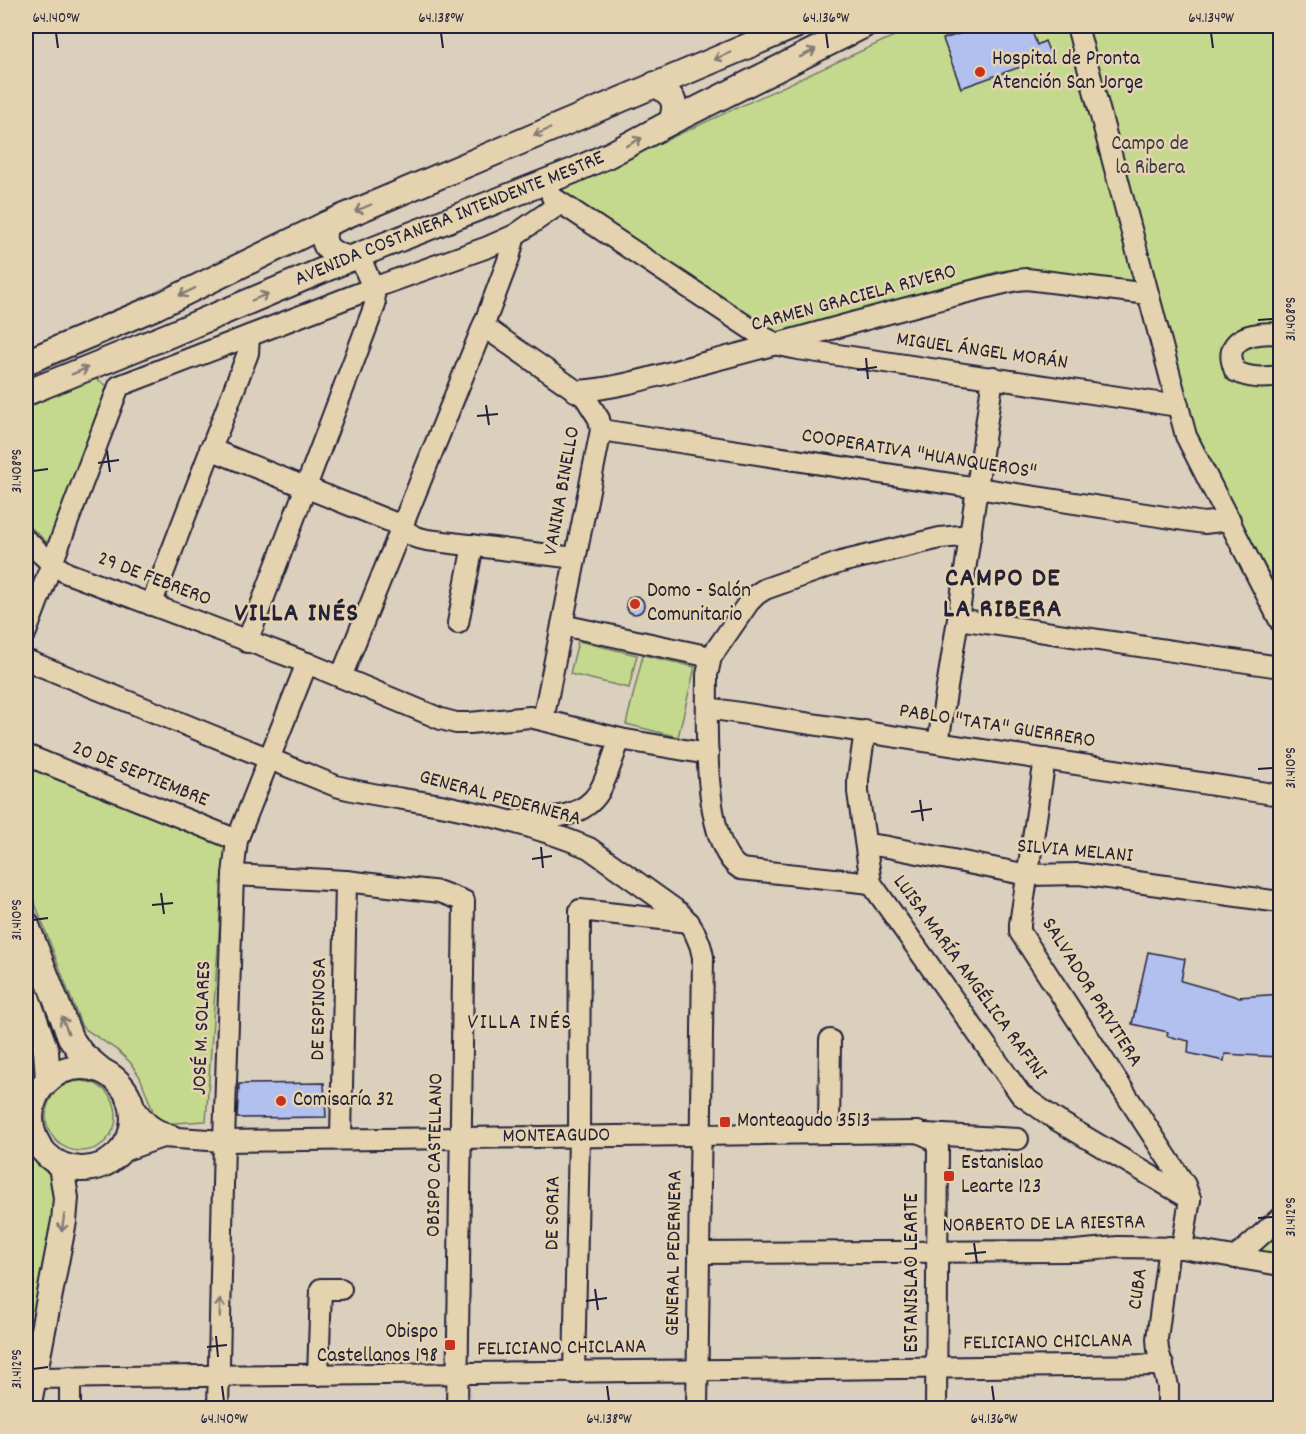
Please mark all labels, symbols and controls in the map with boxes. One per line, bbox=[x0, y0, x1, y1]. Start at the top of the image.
text: 64.140°W bbox=[32, 8, 80, 30]
text: 64.138°W bbox=[418, 8, 464, 30]
text: 64.136°W bbox=[803, 8, 850, 30]
text: 64.134°W bbox=[1188, 8, 1234, 30]
place label: Hospital de Pronta Atención San Jorge bbox=[992, 45, 1143, 99]
one-way arrow bbox=[798, 47, 816, 59]
one-way arrow bbox=[713, 51, 732, 62]
marker: Hospital de Pronta Atención San Jorge bbox=[973, 65, 987, 79]
one-way arrow bbox=[534, 127, 552, 138]
park label: Campo de la Ribera bbox=[1111, 130, 1189, 184]
one-way arrow bbox=[625, 136, 642, 148]
street label: AVENIDA COSTANERA INTENDENTE MESTRE bbox=[290, 144, 610, 295]
one-way arrow bbox=[354, 203, 373, 214]
street label: CARMEN GRACIELA RIVERO bbox=[748, 257, 960, 341]
one-way arrow bbox=[178, 287, 196, 299]
one-way arrow bbox=[250, 291, 269, 302]
text: 31.408°S bbox=[1281, 297, 1303, 341]
street label: MIGUEL ÁNGEL MORÁN bbox=[894, 325, 1070, 379]
one-way arrow bbox=[70, 365, 89, 376]
street label: COOPERATIVA "HUANQUEROS" bbox=[799, 422, 1039, 488]
street label: VANINA BINELLO bbox=[537, 424, 589, 558]
text: 31.408°S bbox=[7, 449, 29, 493]
street label: 29 DE FEBRERO bbox=[93, 545, 215, 615]
district label: CAMPO DE LA RIBERA bbox=[943, 560, 1063, 630]
place label: Domo - Salón Comunitario bbox=[647, 577, 751, 631]
district label: VILLA INÉS bbox=[234, 595, 360, 634]
marker: Domo - Salón Comunitario bbox=[628, 597, 642, 611]
street label: PABLO "TATA" GUERRERO bbox=[897, 697, 1097, 757]
street label: 20 DE SEPTIEMBRE bbox=[67, 734, 213, 816]
text: 31.410°S bbox=[1281, 747, 1303, 789]
street label: GENERAL PEDERNERA bbox=[416, 763, 584, 835]
street label: SILVIA MELANI bbox=[1016, 832, 1135, 872]
street label: LUISA MARÍA AMGÉLICA RAFINI bbox=[884, 869, 1054, 1087]
text: 31.410°S bbox=[7, 899, 29, 941]
street label: SALVADOR PRIVITERA bbox=[1033, 912, 1149, 1074]
street label: DE ESPINOSA bbox=[304, 957, 336, 1061]
street label: JOSÉ M. SOLARES bbox=[186, 960, 220, 1096]
district label: VILLA INÉS bbox=[468, 1008, 572, 1039]
one-way arrow bbox=[59, 1016, 70, 1035]
street label: OBISPO CASTELLANO bbox=[420, 1073, 452, 1237]
place label: Comisaría 32 bbox=[293, 1086, 395, 1116]
marker: Comisaría 32 bbox=[274, 1094, 288, 1108]
place label: Monteagudo 3513 bbox=[737, 1107, 870, 1137]
marker: Monteagudo 3513 bbox=[718, 1115, 732, 1129]
street label: MONTEAGUDO bbox=[502, 1121, 611, 1152]
place label: Estanislao Learte 123 bbox=[961, 1149, 1044, 1203]
marker: Estanislao Learte 123 bbox=[942, 1169, 956, 1183]
street label: GENERAL PEDERNERA bbox=[659, 1170, 691, 1336]
street label: DE SORIA bbox=[538, 1175, 570, 1251]
street label: ESTANISLAO LEARTE bbox=[898, 1193, 928, 1353]
text: 31.412°S bbox=[1281, 1197, 1303, 1237]
street label: NORBERTO DE LA RIESTRA bbox=[942, 1208, 1146, 1242]
one-way arrow bbox=[57, 1213, 68, 1233]
street label: CUBA bbox=[1121, 1266, 1157, 1312]
one-way arrow bbox=[214, 1299, 226, 1319]
place label: Obispo Castellanos 198 bbox=[317, 1318, 438, 1372]
street label: FELICIANO CHICLANA bbox=[963, 1327, 1133, 1359]
street label: FELICIANO CHICLANA bbox=[477, 1333, 647, 1365]
marker: Obispo Castellanos 198 bbox=[443, 1338, 457, 1352]
text: 31.412°S bbox=[7, 1349, 29, 1389]
text: 64.140°W bbox=[200, 1409, 248, 1431]
text: 64.138°W bbox=[586, 1409, 632, 1431]
text: 64.136°W bbox=[971, 1409, 1018, 1431]

